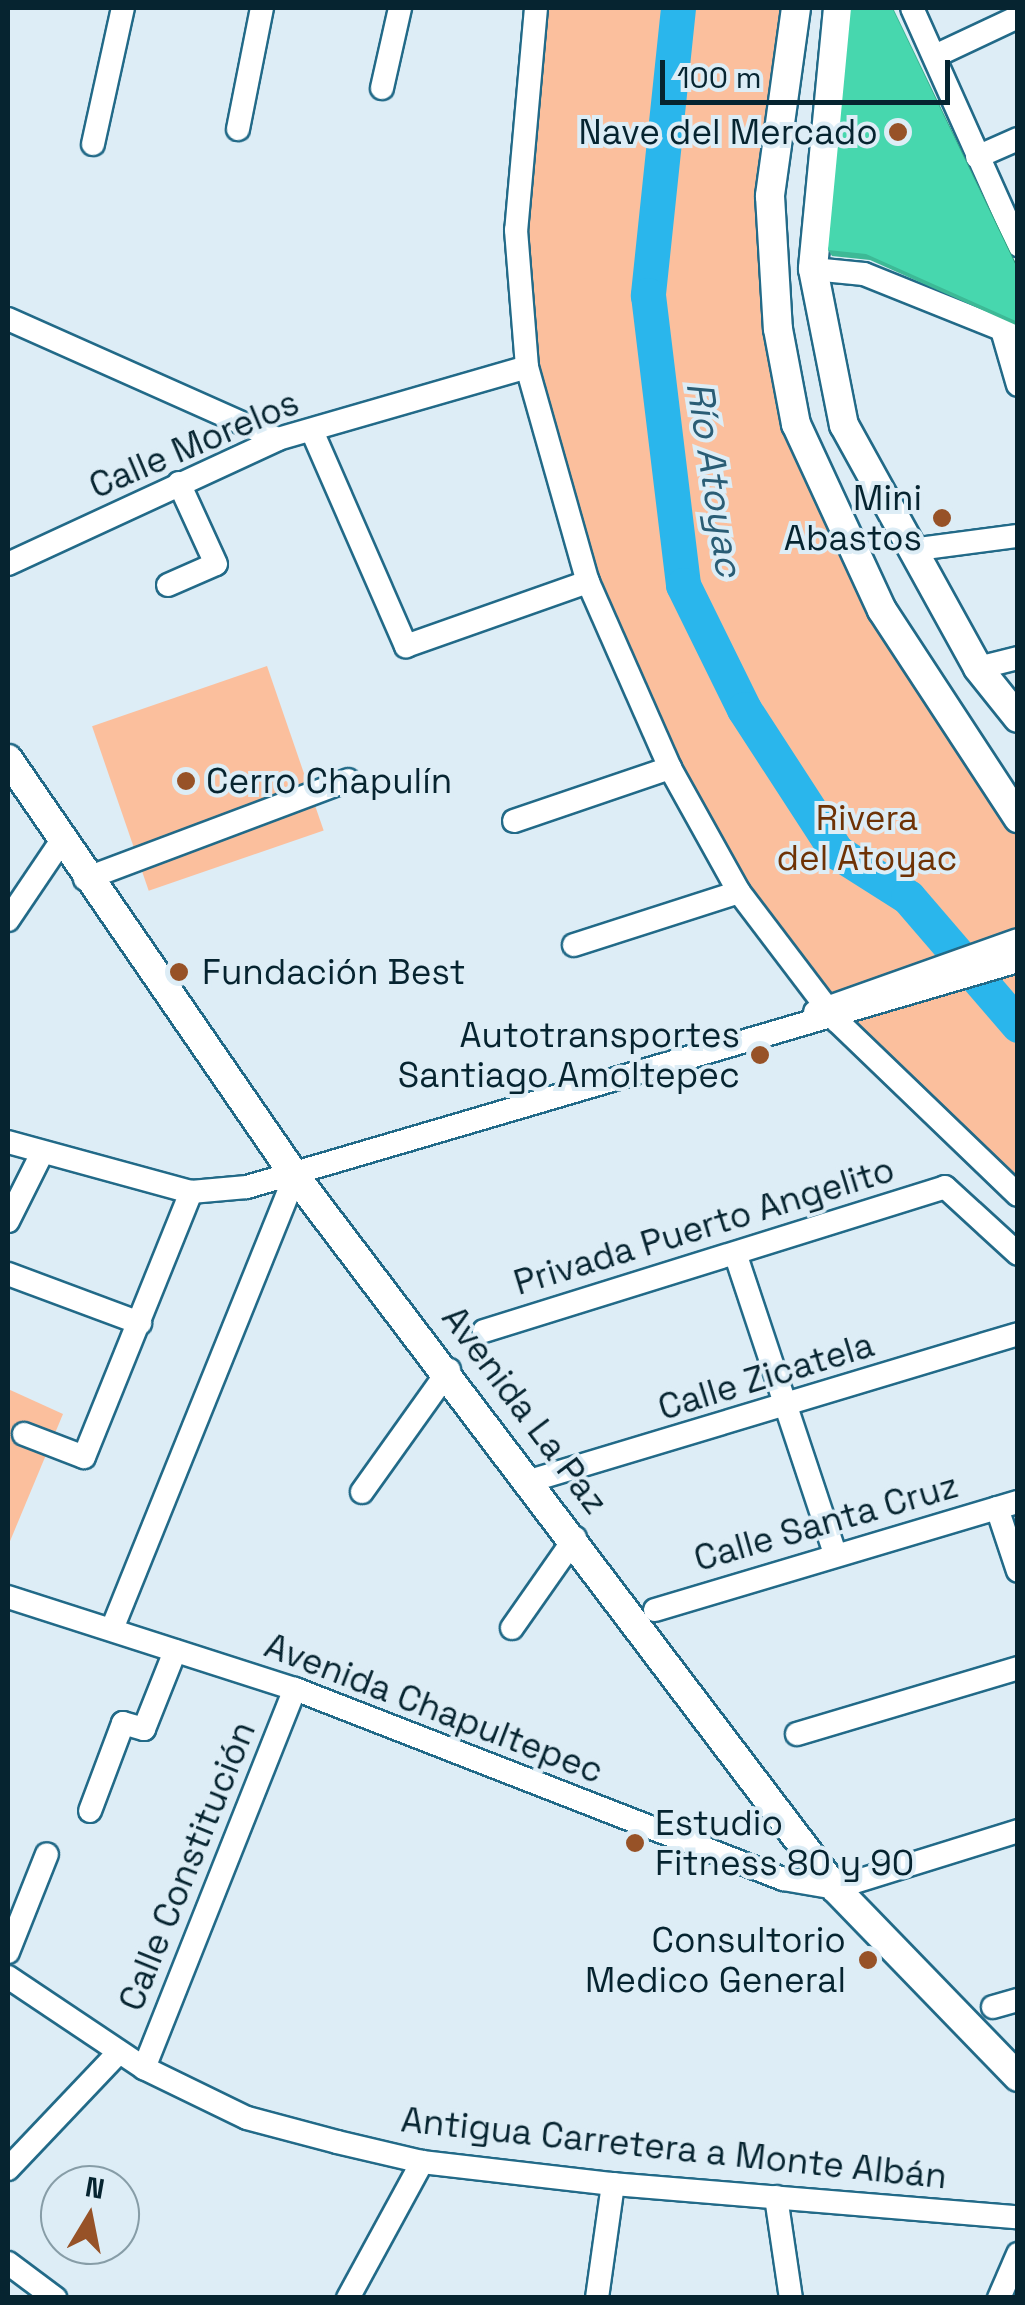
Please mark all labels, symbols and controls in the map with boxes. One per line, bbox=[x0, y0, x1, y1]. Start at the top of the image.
scale bar bbox=[665, 40, 955, 102]
text: 100 m bbox=[677, 58, 762, 97]
place label: Nave del Mercado bbox=[579, 111, 878, 153]
marker: Nave del Mercado bbox=[887, 121, 909, 143]
water label: Río Atoyac bbox=[676, 378, 752, 580]
street label: Calle Morelos bbox=[83, 381, 305, 507]
place label: Mini Abastos bbox=[784, 477, 922, 559]
marker: Mini Abastos bbox=[931, 507, 953, 529]
place label: Cerro Chapulín bbox=[206, 760, 452, 802]
marker: Cerro Chapulín bbox=[175, 770, 197, 792]
park label: Rivera del Atoyac bbox=[776, 797, 958, 879]
place label: Fundación Best bbox=[202, 951, 466, 993]
marker: Fundación Best bbox=[166, 959, 192, 985]
place label: Autotransportes Santiago Amoltepec bbox=[397, 1014, 740, 1096]
marker: Autotransportes Santiago Amoltepec bbox=[749, 1044, 771, 1066]
street label: Privada Puerto Angelito bbox=[509, 1148, 899, 1304]
street label: Avenida La Paz bbox=[433, 1298, 617, 1522]
street label: Calle Zicatela bbox=[653, 1323, 879, 1429]
street label: Calle Santa Cruz bbox=[689, 1464, 963, 1580]
street label: Avenida Chapultepec bbox=[259, 1624, 609, 1792]
street label: Calle Constitución bbox=[110, 1715, 264, 2017]
place label: Estudio Fitness 80 y 90 bbox=[655, 1802, 914, 1884]
marker: Estudio Fitness 80 y 90 bbox=[624, 1832, 646, 1854]
place label: Consultorio Medico General bbox=[585, 1919, 846, 2001]
marker: Consultorio Medico General bbox=[855, 1947, 881, 1973]
street label: Antigua Carretera a Monte Albán bbox=[399, 2098, 949, 2198]
north arrow bbox=[40, 2165, 140, 2265]
text: N bbox=[82, 2168, 107, 2207]

